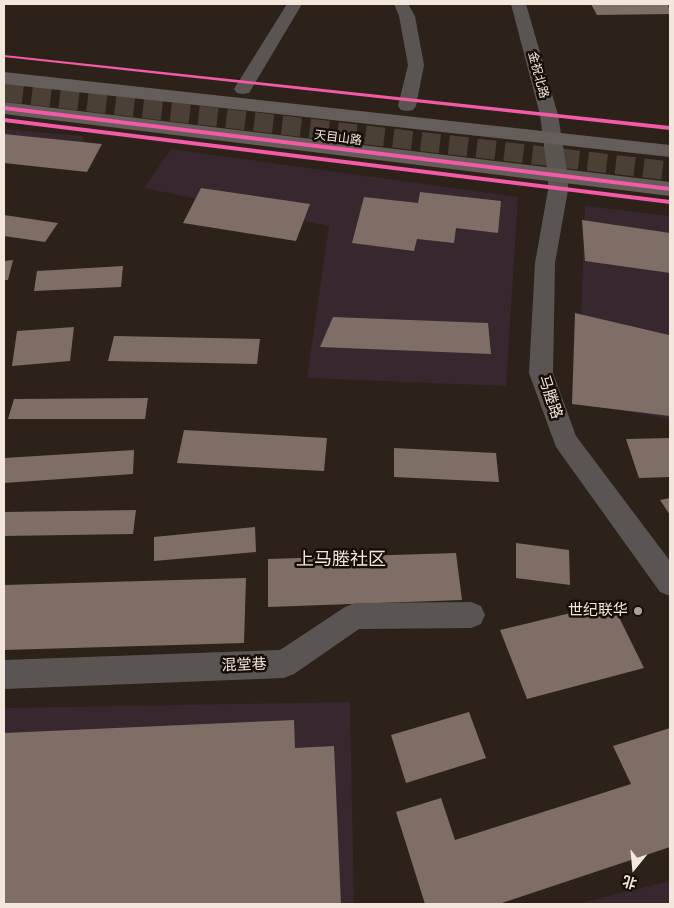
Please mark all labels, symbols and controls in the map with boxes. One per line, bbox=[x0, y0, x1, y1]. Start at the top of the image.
street label: 金祝北路 bbox=[525, 50, 551, 100]
street label: 天目山路 bbox=[313, 128, 363, 148]
street label: 马塍路 bbox=[534, 373, 566, 421]
district label: 上马塍社区 bbox=[296, 549, 386, 571]
place label: 世纪联华 bbox=[568, 602, 628, 620]
marker: 世纪联华 bbox=[632, 605, 644, 617]
street label: 混堂巷 bbox=[221, 655, 267, 675]
north arrow bbox=[609, 843, 659, 893]
text: 北 bbox=[621, 873, 639, 892]

